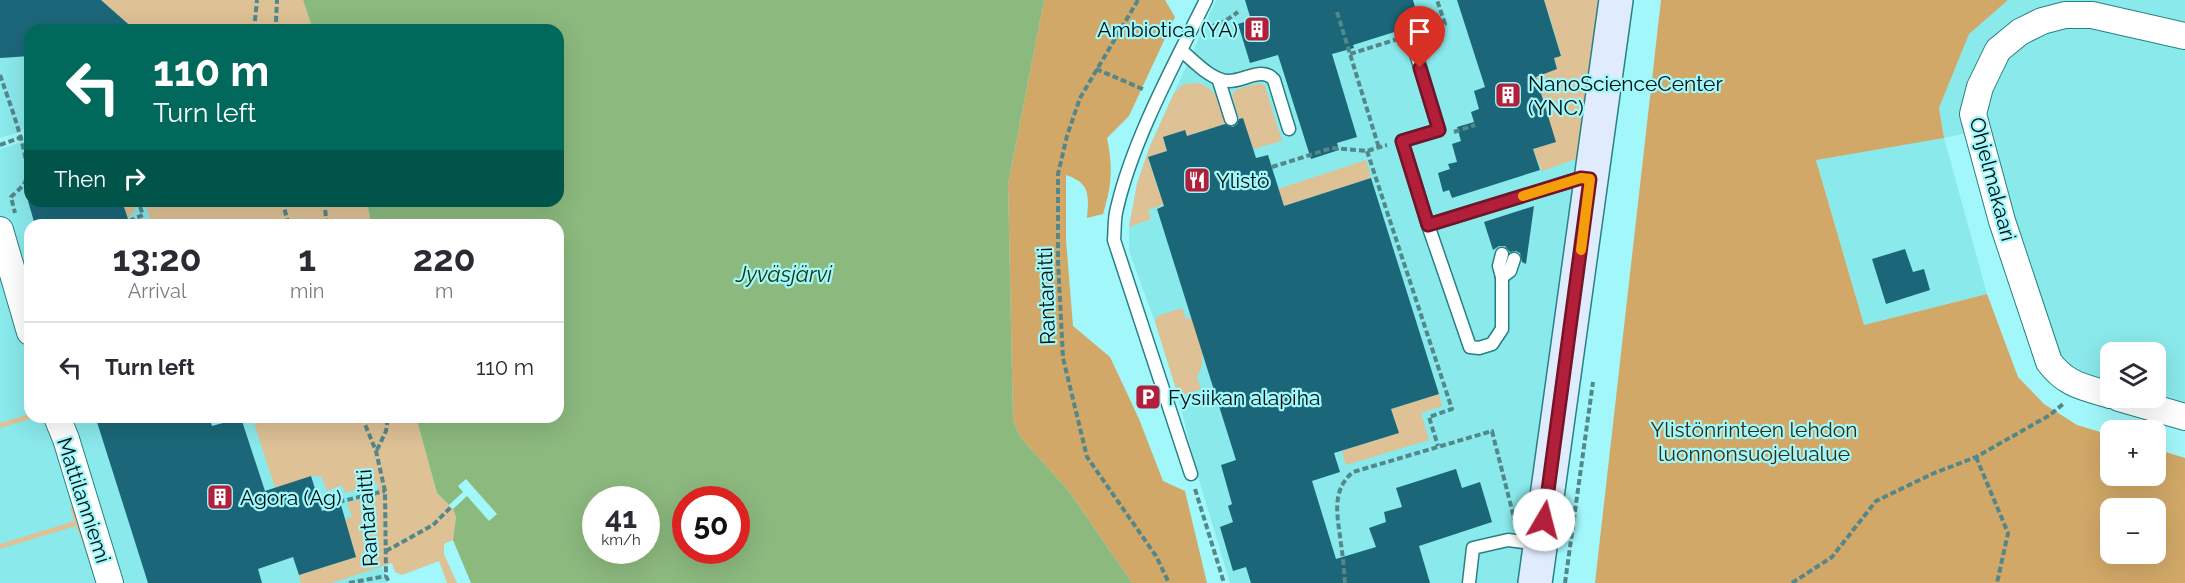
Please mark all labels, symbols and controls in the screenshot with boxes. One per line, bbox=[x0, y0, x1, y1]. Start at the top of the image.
pin bbox=[1394, 6, 1445, 68]
building icon: Ambiotica (YA) bbox=[1242, 14, 1272, 44]
icon: arrive bbox=[1403, 15, 1436, 48]
place label: Ambiotica (YA) bbox=[1097, 17, 1238, 42]
text: 110 m bbox=[153, 47, 269, 96]
icon: left bbox=[54, 48, 132, 126]
place label: NanoScienceCenter (YNC) bbox=[1528, 71, 1723, 120]
building icon: NanoScienceCenter (YNC) bbox=[1493, 80, 1523, 110]
text: Turn left bbox=[153, 97, 256, 128]
street label: Ohjelmakaari bbox=[1964, 114, 2022, 244]
icon: right bbox=[118, 162, 151, 195]
restaurant icon: Ylistö bbox=[1182, 165, 1212, 195]
text: Then bbox=[54, 166, 106, 192]
place label: Ylistö bbox=[1216, 168, 1269, 193]
text: 13:20 bbox=[112, 237, 202, 279]
text: 1 bbox=[298, 237, 316, 279]
text: 220 bbox=[413, 237, 476, 279]
street label: Rantaraitti bbox=[1032, 247, 1060, 345]
water label: Jyväsjärvi bbox=[735, 261, 833, 287]
text: Arrival bbox=[128, 279, 186, 303]
text: min bbox=[290, 279, 324, 303]
text: m bbox=[435, 279, 453, 303]
map controls bbox=[2100, 342, 2166, 564]
button: layers bbox=[2100, 342, 2166, 408]
icon: left bbox=[54, 351, 87, 384]
text: Turn left bbox=[105, 354, 195, 380]
text: 110 m bbox=[476, 354, 534, 380]
parking icon: Fysiikan alapiha bbox=[1133, 382, 1163, 412]
place label: Fysiikan alapiha bbox=[1168, 385, 1320, 410]
park label: Ylistönrinteen lehdon luonnonsuojelualue bbox=[1651, 417, 1857, 466]
button: + bbox=[2100, 420, 2166, 486]
street label: Mattilanniemi bbox=[52, 434, 116, 566]
street label: Rantaraitti bbox=[351, 468, 383, 568]
building icon: Agora (Ag) bbox=[205, 482, 235, 512]
place label: Agora (Ag) bbox=[240, 485, 342, 510]
speed limit sign: 50 bbox=[672, 486, 750, 564]
position arrow bbox=[1512, 488, 1576, 552]
button: − bbox=[2100, 498, 2166, 564]
text: 41 bbox=[605, 500, 637, 535]
text: km/h bbox=[601, 531, 641, 549]

